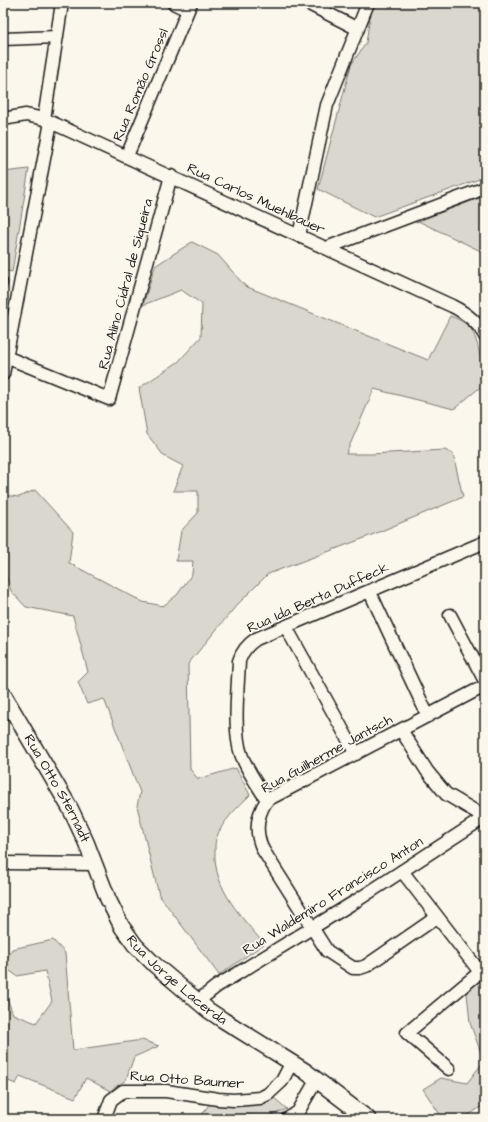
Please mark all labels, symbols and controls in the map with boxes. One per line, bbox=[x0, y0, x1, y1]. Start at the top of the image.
street label: Rua Romão Grossl bbox=[108, 26, 174, 144]
street label: Rua Carlos Muehlbauer bbox=[184, 158, 328, 240]
street label: Rua Alino Cidral de Siqueira bbox=[94, 197, 158, 371]
street label: Rua Ida Berta Duffeck bbox=[244, 558, 392, 638]
street label: Rua Guilherme Jantsch bbox=[258, 710, 396, 798]
street label: Rua Otto Sternadt bbox=[19, 731, 95, 846]
street label: Rua Waldemiro Francisco Anton bbox=[239, 832, 427, 960]
street label: Rua Jorge Lacerda bbox=[121, 931, 231, 1030]
street label: Rua Otto Baumer bbox=[129, 1066, 245, 1094]

